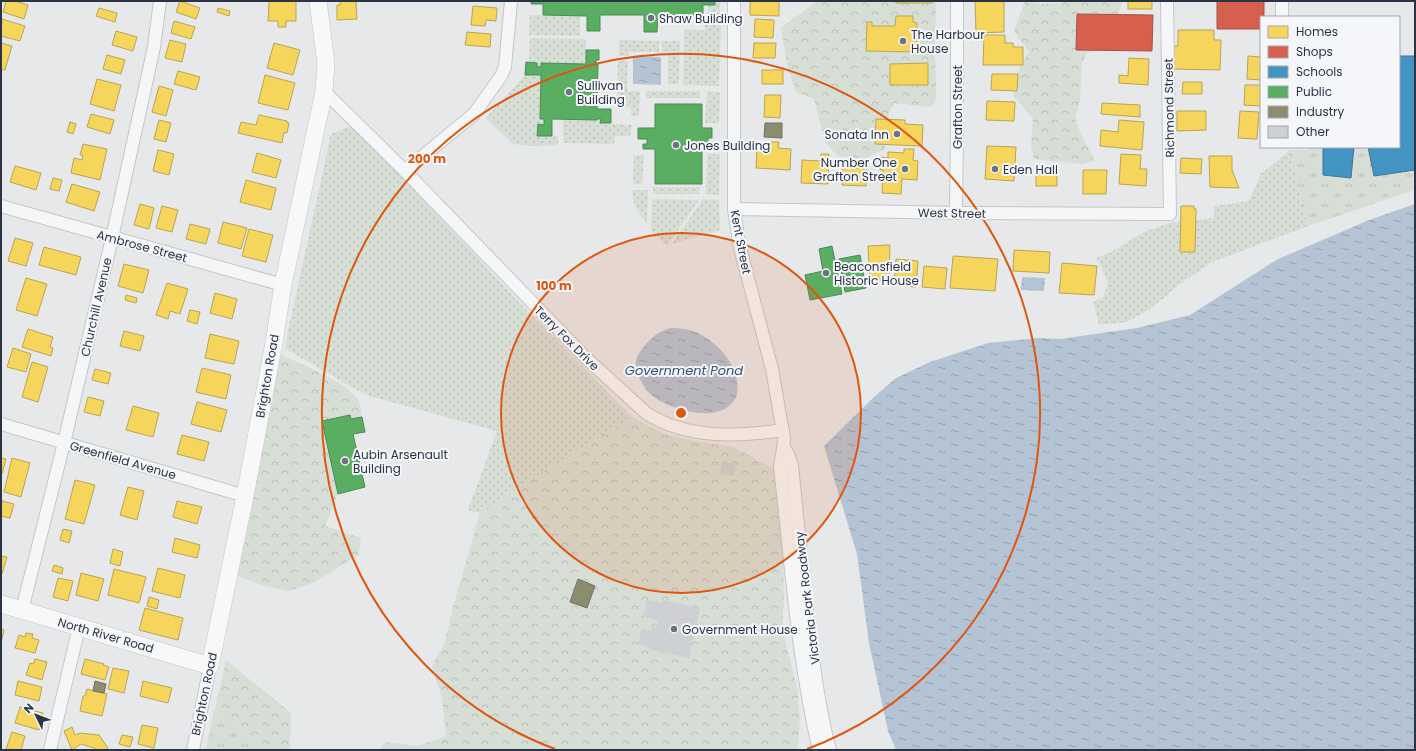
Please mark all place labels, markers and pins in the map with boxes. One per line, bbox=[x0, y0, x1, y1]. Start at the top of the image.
place label: Shaw Building bbox=[659, 10, 743, 27]
marker: Shaw Building bbox=[646, 13, 656, 23]
place label: The Harbour House bbox=[911, 26, 985, 57]
marker: The Harbour House bbox=[898, 36, 908, 46]
place label: Sullivan Building bbox=[577, 77, 625, 108]
marker: Sullivan Building bbox=[564, 87, 574, 97]
place label: Sonata Inn bbox=[824, 126, 889, 143]
marker: Sonata Inn bbox=[892, 129, 902, 139]
place label: Jones Building bbox=[684, 137, 770, 154]
marker: Jones Building bbox=[671, 140, 681, 150]
place label: Number One Grafton Street bbox=[813, 154, 897, 185]
place label: Eden Hall bbox=[1003, 161, 1058, 178]
marker: Number One Grafton Street bbox=[900, 164, 910, 174]
marker: Eden Hall bbox=[990, 164, 1000, 174]
place label: Beaconsfield Historic House bbox=[834, 258, 919, 289]
marker: Beaconsfield Historic House bbox=[821, 268, 831, 278]
centre of rings bbox=[674, 406, 688, 420]
place label: Aubin Arsenault Building bbox=[353, 446, 448, 477]
marker: Aubin Arsenault Building bbox=[340, 456, 350, 466]
place label: Government House bbox=[682, 621, 798, 638]
marker: Government House bbox=[669, 624, 679, 634]

